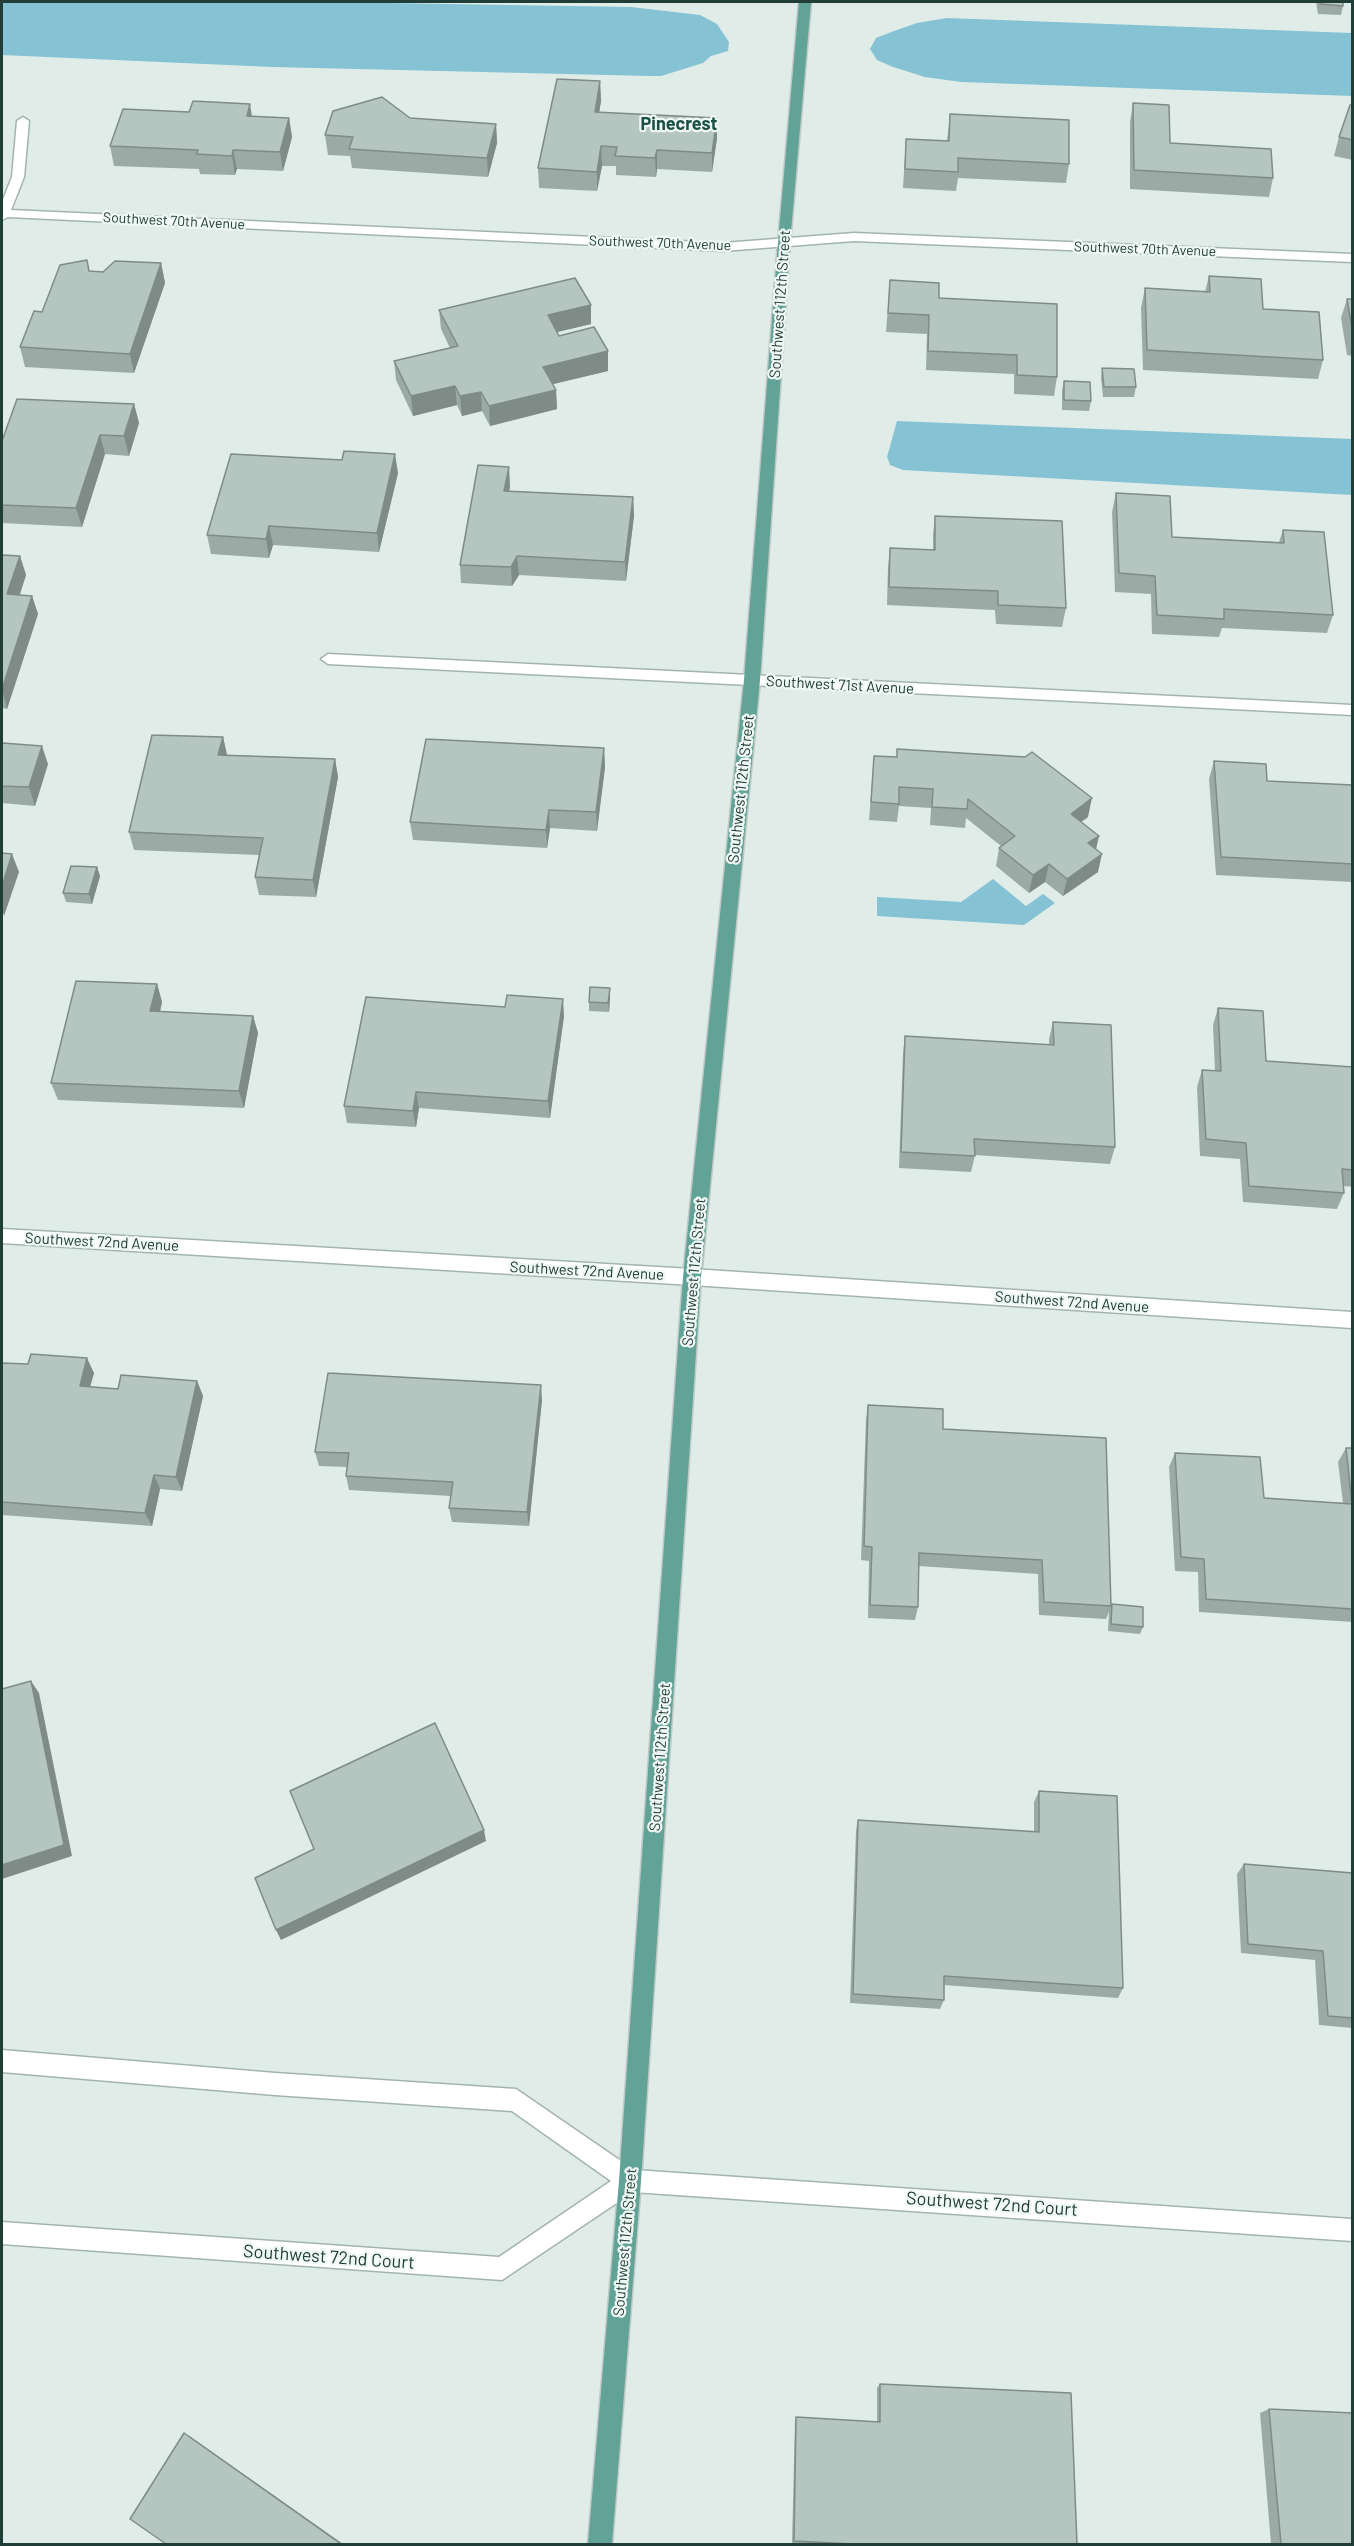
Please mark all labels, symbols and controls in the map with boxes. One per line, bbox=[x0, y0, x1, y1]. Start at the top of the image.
district label: Pinecrest bbox=[641, 113, 717, 135]
street label: Southwest 70th Avenue bbox=[103, 209, 245, 233]
street label: Southwest 112th Street bbox=[766, 229, 794, 379]
street label: Southwest 70th Avenue bbox=[589, 232, 731, 254]
street label: Southwest 70th Avenue bbox=[1074, 238, 1216, 260]
street label: Southwest 71st Avenue bbox=[766, 672, 914, 698]
street label: Southwest 112th Street bbox=[724, 714, 758, 864]
street label: Southwest 112th Street bbox=[679, 1197, 709, 1347]
street label: Southwest 72nd Avenue bbox=[24, 1229, 180, 1255]
street label: Southwest 72nd Avenue bbox=[509, 1258, 665, 1284]
street label: Southwest 72nd Avenue bbox=[994, 1288, 1150, 1316]
street label: Southwest 112th Street bbox=[646, 1682, 674, 1832]
street label: Southwest 112th Street bbox=[610, 2167, 640, 2317]
street label: Southwest 72nd Court bbox=[906, 2187, 1078, 2221]
street label: Southwest 72nd Court bbox=[243, 2240, 415, 2274]

